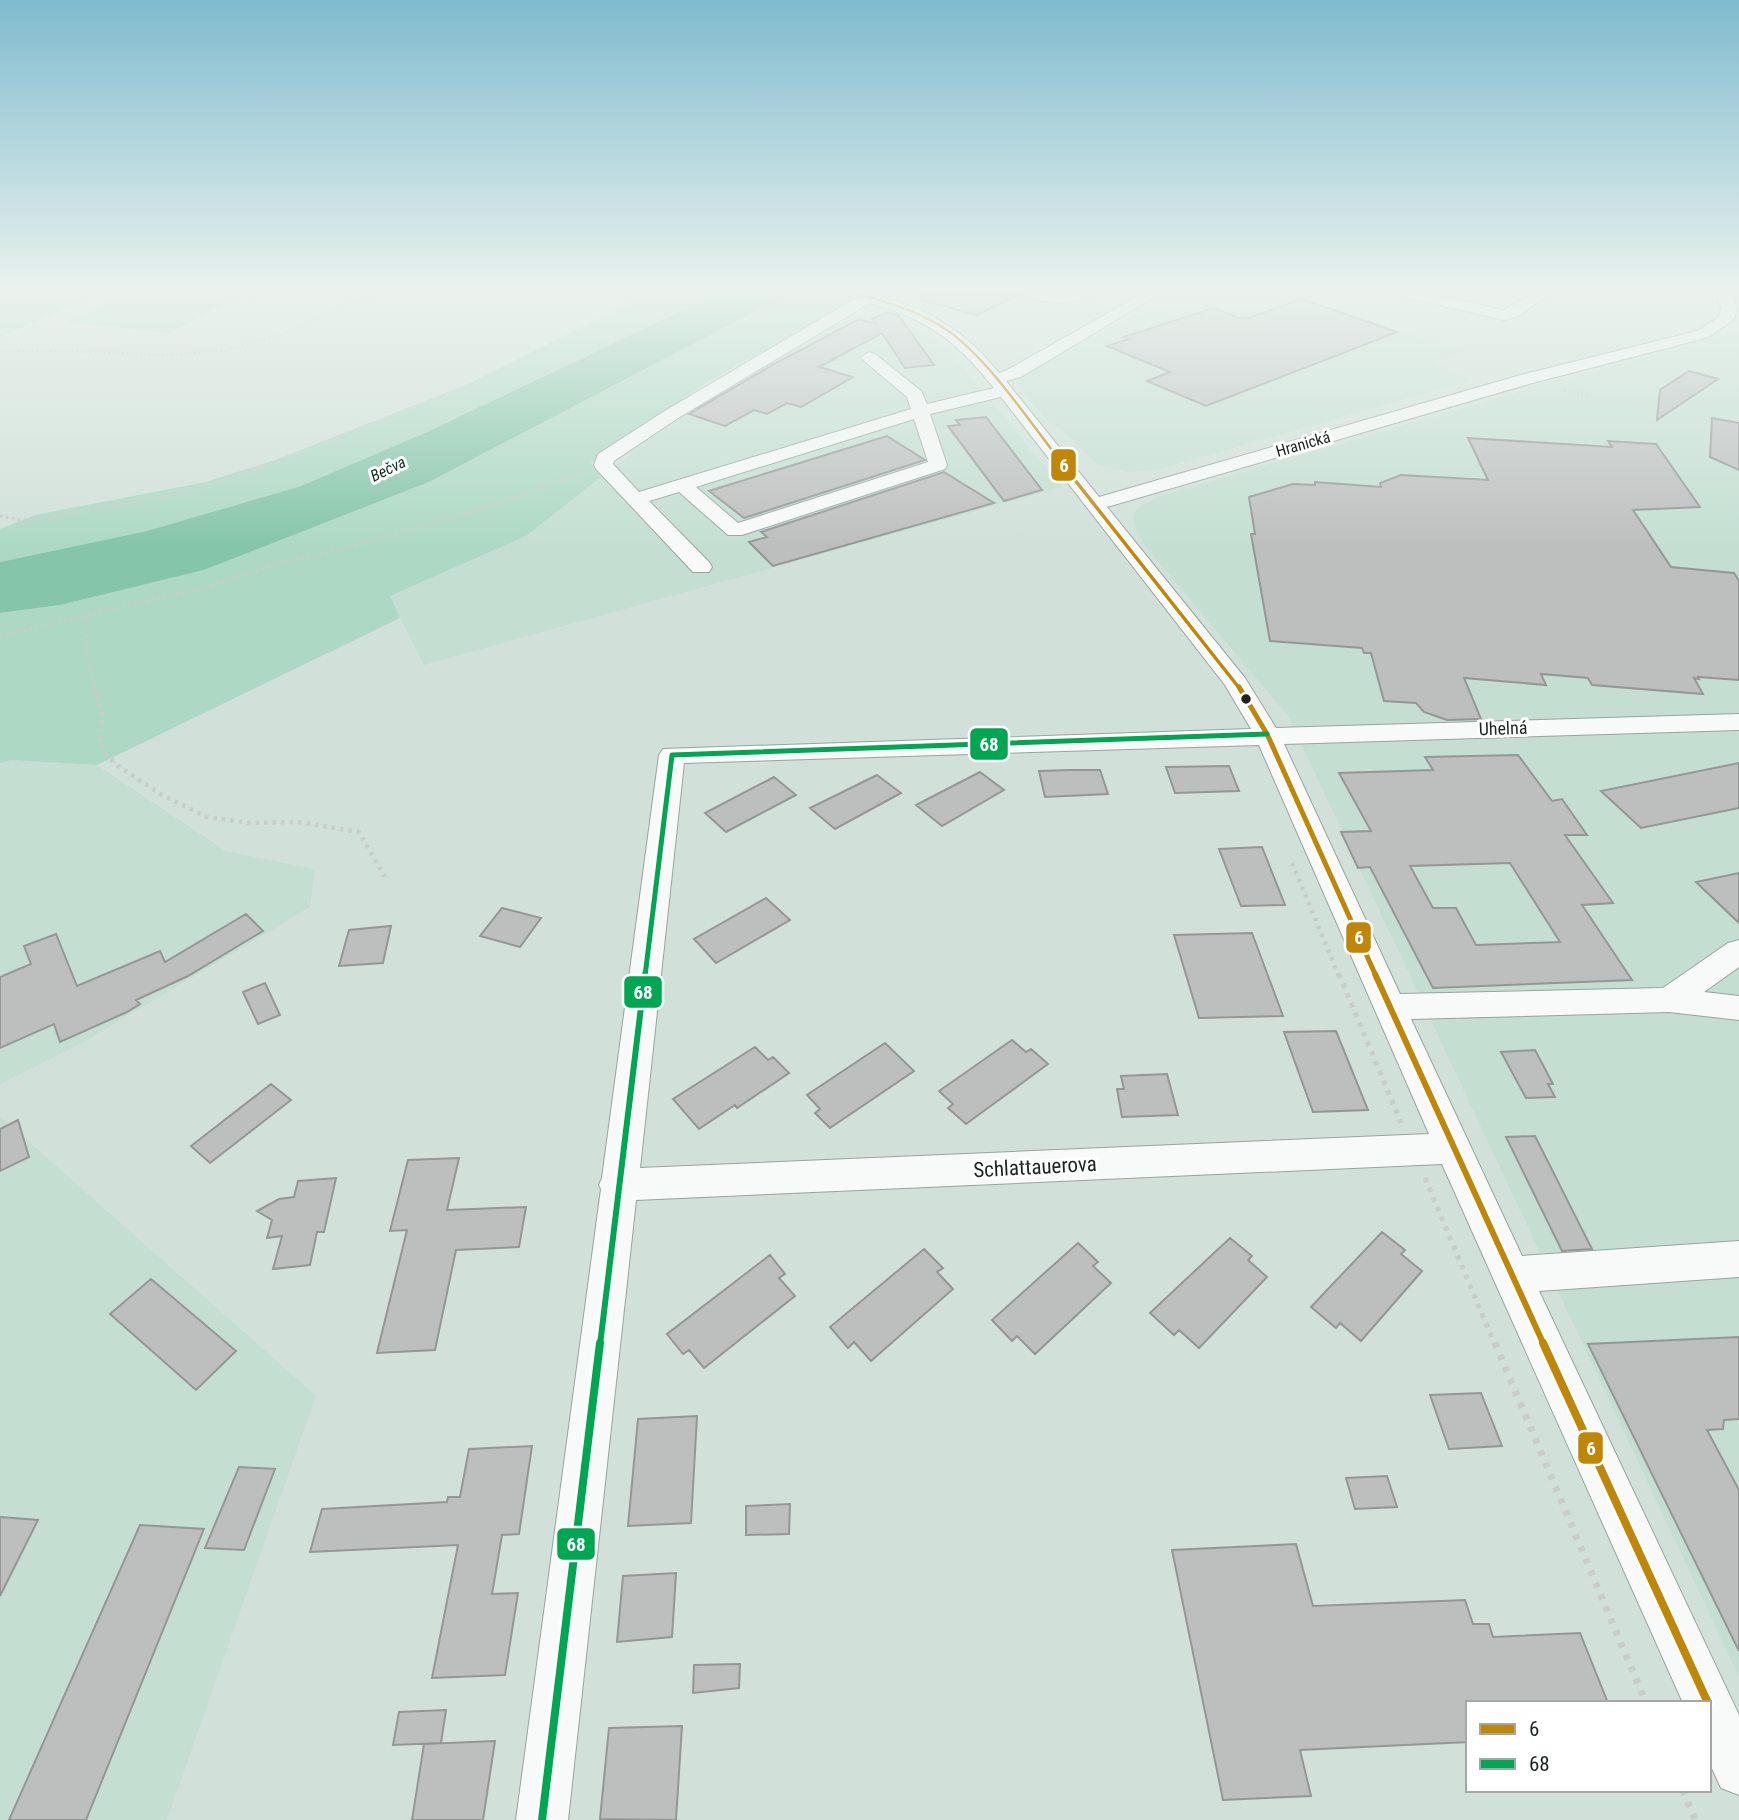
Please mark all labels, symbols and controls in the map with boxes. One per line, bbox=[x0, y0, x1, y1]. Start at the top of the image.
street label: Hranická bbox=[1274, 427, 1332, 461]
line badge: 6 bbox=[1050, 448, 1077, 482]
water label: Bečva bbox=[367, 452, 409, 486]
text: 6 bbox=[1059, 454, 1069, 477]
unlabelled marker bbox=[1239, 692, 1253, 706]
street label: Uhelná bbox=[1478, 717, 1528, 739]
line badge: 68 bbox=[969, 727, 1009, 761]
text: 68 bbox=[979, 733, 999, 756]
line badge: 6 bbox=[1345, 921, 1372, 954]
text: 6 bbox=[1354, 926, 1364, 949]
line badge: 68 bbox=[623, 975, 663, 1009]
text: 68 bbox=[633, 981, 653, 1004]
street label: Schlattauerova bbox=[973, 1152, 1097, 1182]
line badge: 6 bbox=[1577, 1431, 1604, 1465]
text: 6 bbox=[1586, 1437, 1596, 1460]
line badge: 68 bbox=[556, 1527, 596, 1561]
text: 68 bbox=[566, 1533, 586, 1556]
legend bbox=[1466, 1701, 1711, 1792]
text: 6 bbox=[1529, 1717, 1539, 1741]
text: 68 bbox=[1529, 1752, 1550, 1776]

